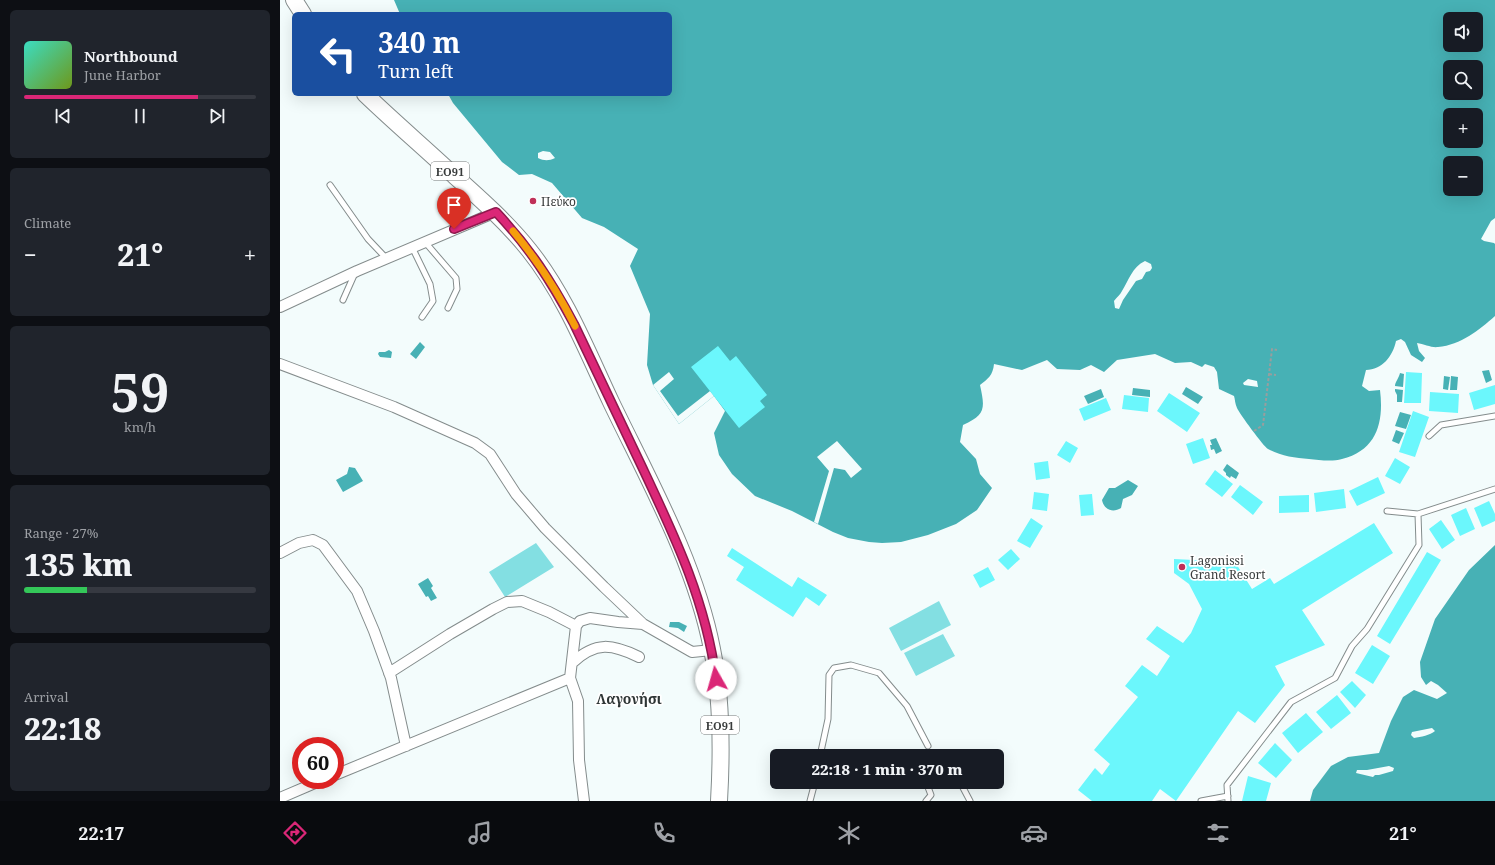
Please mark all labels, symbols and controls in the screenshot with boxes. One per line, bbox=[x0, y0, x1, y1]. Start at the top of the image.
map controls bbox=[1443, 12, 1483, 196]
button: sound bbox=[1443, 12, 1483, 52]
text: 340 m bbox=[378, 23, 460, 61]
icon: left bbox=[312, 28, 364, 80]
text: Northbound bbox=[84, 46, 178, 66]
text: Turn left bbox=[378, 59, 453, 83]
button: search bbox=[1443, 60, 1483, 100]
text: June Harbor bbox=[84, 66, 161, 84]
icon: previous bbox=[52, 105, 74, 127]
icon: pause bbox=[129, 105, 151, 127]
icon: next bbox=[206, 105, 228, 127]
button: + bbox=[1443, 108, 1483, 148]
button: − bbox=[1443, 156, 1483, 196]
road number: ΕΟ91 bbox=[431, 162, 469, 180]
pin bbox=[437, 188, 471, 229]
place label: Πεύκο bbox=[541, 193, 576, 210]
icon: arrive bbox=[443, 194, 465, 216]
marker: Πεύκο bbox=[528, 196, 538, 206]
text: Climate bbox=[24, 214, 71, 232]
text: 21° bbox=[117, 234, 163, 275]
text: − bbox=[24, 239, 37, 269]
text: + bbox=[244, 239, 256, 269]
text: 59 bbox=[111, 356, 169, 427]
text: km/h bbox=[124, 418, 156, 436]
text: Range · 27% bbox=[24, 524, 98, 542]
text: 135 km bbox=[24, 544, 133, 585]
place label: Lagonissi Grand Resort bbox=[1190, 552, 1265, 583]
marker: Lagonissi Grand Resort bbox=[1177, 562, 1187, 572]
position arrow bbox=[695, 658, 737, 700]
text: Arrival bbox=[24, 688, 68, 706]
district label: Λαγονήσι bbox=[596, 689, 662, 708]
text: 22:18 bbox=[24, 708, 101, 749]
road number: ΕΟ91 bbox=[701, 716, 739, 734]
speed limit sign: 60 bbox=[292, 737, 344, 789]
text: 22:18 · 1 min · 370 m bbox=[811, 759, 963, 779]
icon: directions bbox=[281, 819, 309, 847]
icon: music bbox=[466, 819, 494, 847]
icon: phone bbox=[650, 819, 678, 847]
icon: climate bbox=[835, 819, 863, 847]
icon: car bbox=[1020, 819, 1048, 847]
icon: filters bbox=[1204, 819, 1232, 847]
text: 22:17 bbox=[78, 821, 124, 845]
text: 21° bbox=[1389, 821, 1417, 845]

